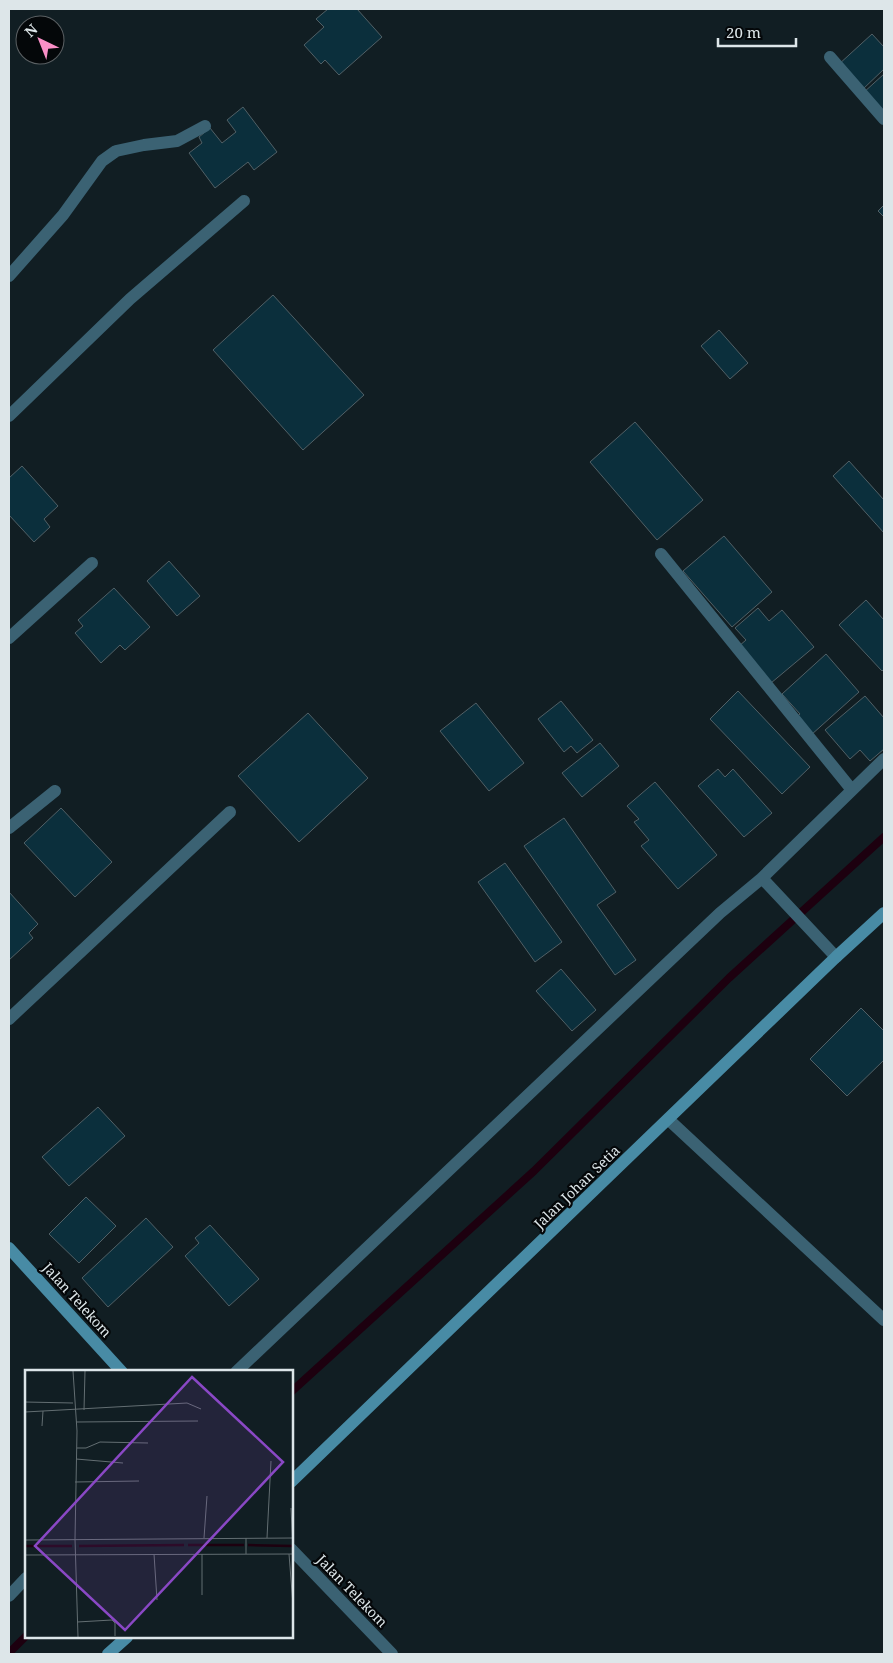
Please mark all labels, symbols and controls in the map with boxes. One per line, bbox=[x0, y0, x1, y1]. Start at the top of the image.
north arrow bbox=[15, 15, 65, 65]
scale bar bbox=[718, 15, 796, 47]
text: N bbox=[20, 19, 41, 41]
text: 20 m bbox=[726, 22, 761, 42]
street label: Jalan Johan Setia bbox=[529, 1141, 624, 1233]
street label: Jalan Telekom bbox=[38, 1258, 116, 1341]
inset map bbox=[25, 1370, 292, 1638]
street label: Jalan Telekom bbox=[312, 1549, 392, 1631]

